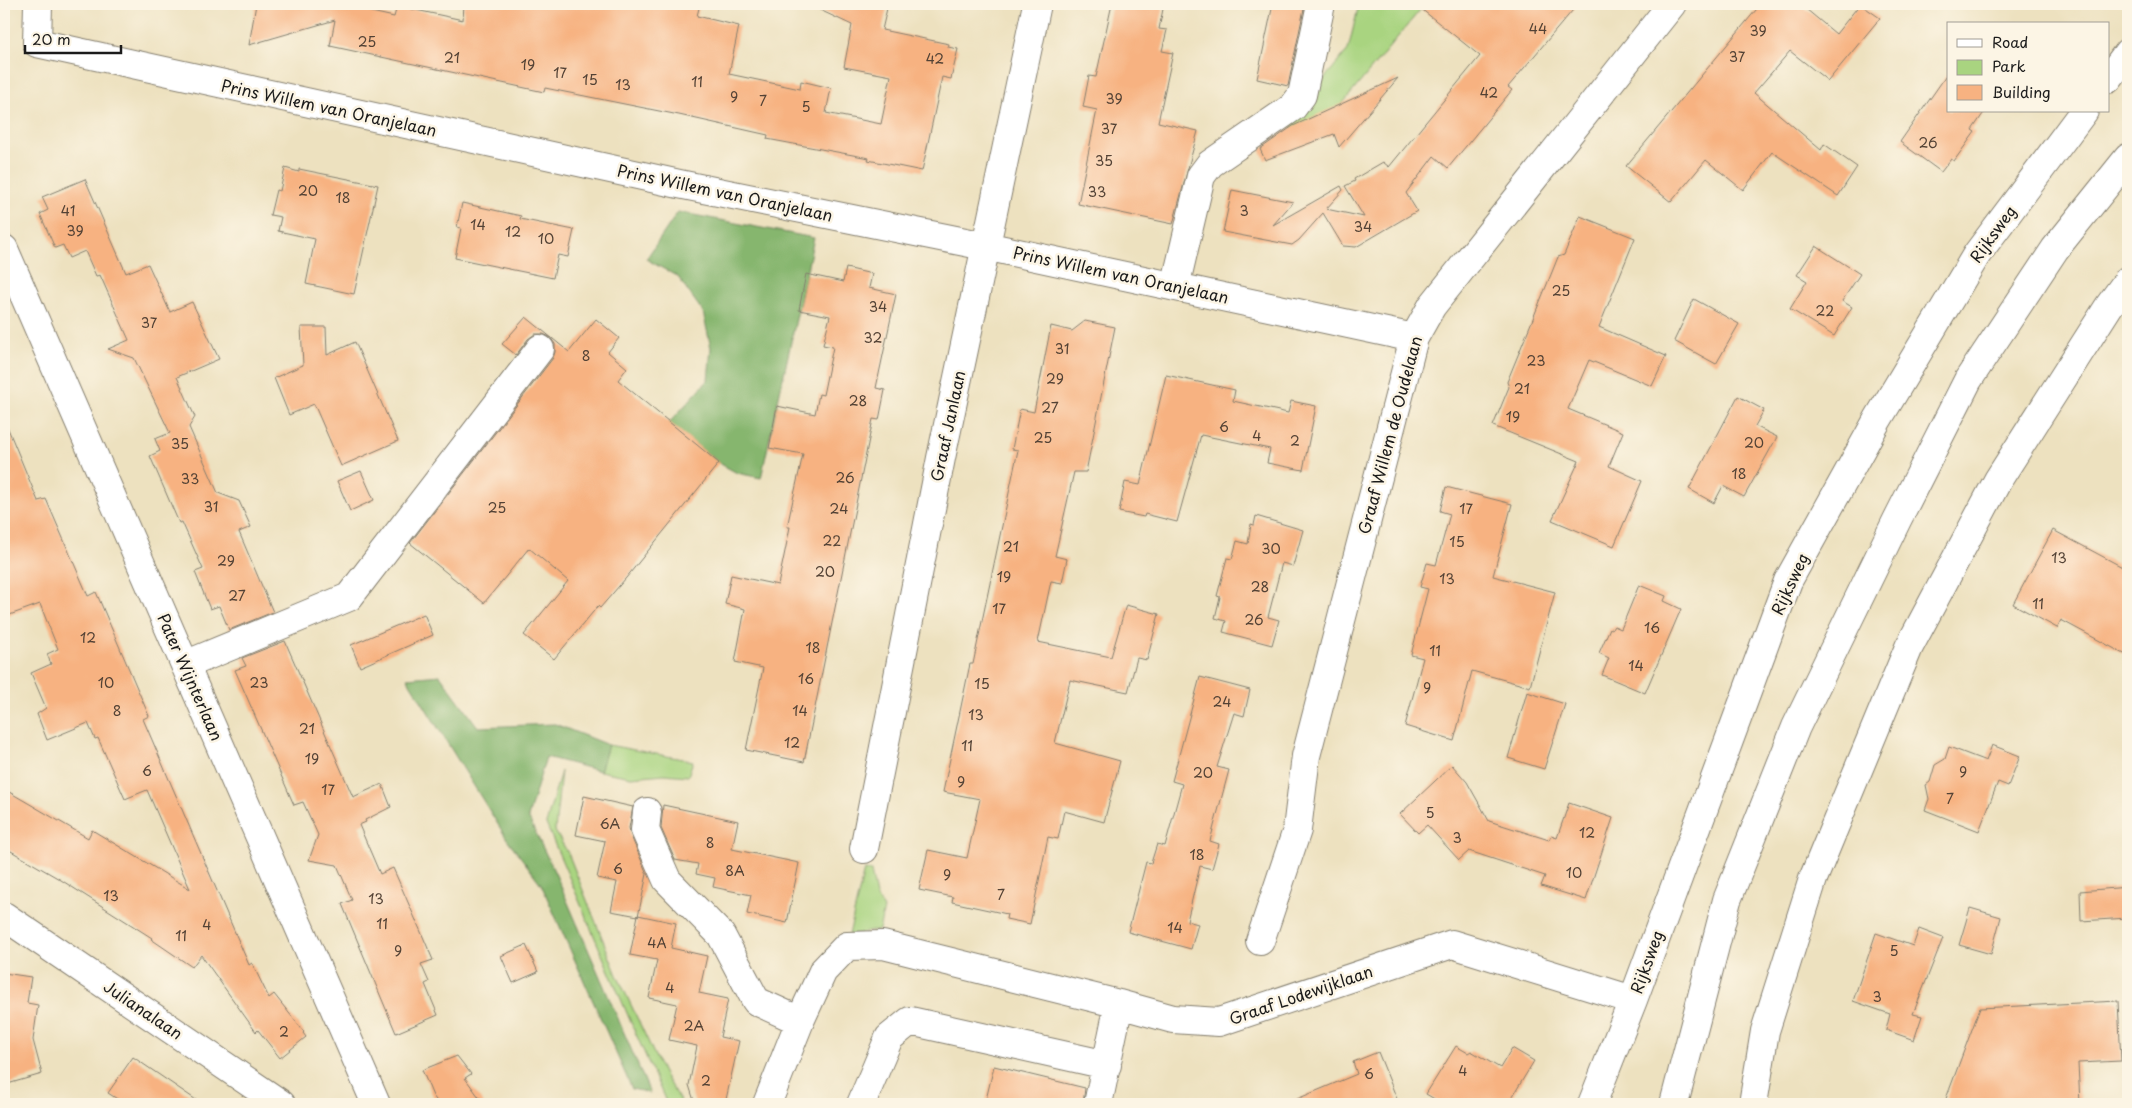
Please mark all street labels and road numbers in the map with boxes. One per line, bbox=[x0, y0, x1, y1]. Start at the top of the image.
street label: Prins Willem van Oranjelaan bbox=[219, 72, 439, 142]
street label: Prins Willem van Oranjelaan bbox=[615, 157, 835, 227]
street label: Rijksweg bbox=[1963, 200, 2021, 267]
street label: Prins Willem van Oranjelaan bbox=[1011, 239, 1231, 309]
street label: Graaf Willem de Oudelaan bbox=[1351, 333, 1427, 537]
street label: Graaf Janlaan bbox=[924, 368, 971, 484]
street label: Rijksweg bbox=[1764, 549, 1814, 619]
street label: Pater Wijnterlaan bbox=[152, 609, 230, 744]
street label: Rijksweg bbox=[1624, 927, 1669, 997]
street label: Graaf Lodewijklaan bbox=[1226, 958, 1376, 1030]
street label: Julianalaan bbox=[99, 974, 188, 1045]

